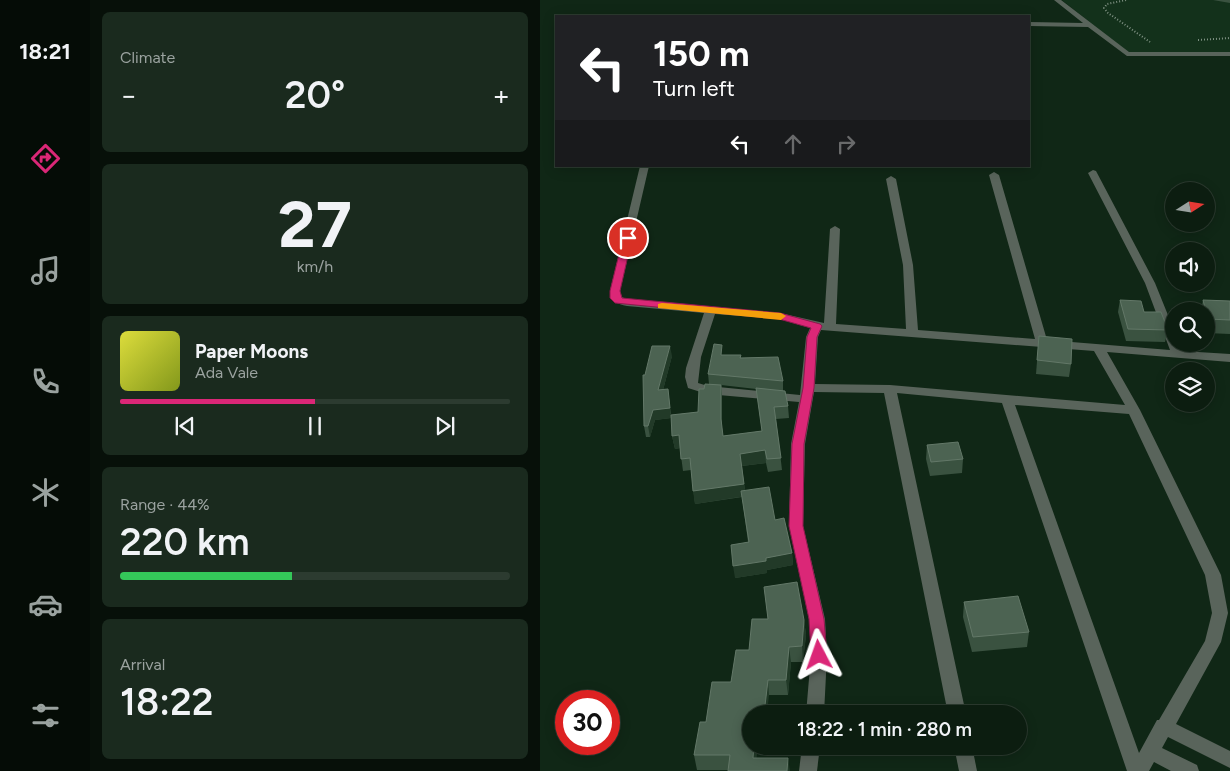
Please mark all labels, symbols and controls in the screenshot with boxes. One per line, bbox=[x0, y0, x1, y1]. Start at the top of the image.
text: 150 m bbox=[653, 33, 750, 75]
icon: left bbox=[570, 35, 635, 100]
text: 18:21 bbox=[19, 38, 71, 65]
text: Climate bbox=[120, 48, 175, 67]
text: 20° bbox=[285, 72, 345, 118]
text: Turn left bbox=[653, 75, 735, 102]
text: − bbox=[120, 78, 137, 112]
text: + bbox=[493, 78, 510, 112]
icon: left bbox=[726, 130, 754, 158]
icon: ahead bbox=[779, 130, 807, 158]
icon: right bbox=[832, 130, 860, 158]
icon: directions bbox=[28, 141, 63, 176]
north arrow bbox=[1165, 182, 1215, 232]
map controls bbox=[1165, 182, 1215, 412]
text: 27 bbox=[278, 185, 352, 263]
pin bbox=[607, 217, 649, 259]
icon: arrive bbox=[614, 224, 642, 252]
button: sound bbox=[1165, 242, 1215, 292]
icon: music bbox=[28, 253, 63, 288]
text: km/h bbox=[297, 257, 333, 276]
button: search bbox=[1165, 302, 1215, 352]
text: Paper Moons bbox=[195, 340, 308, 363]
button: layers bbox=[1165, 362, 1215, 412]
text: Ada Vale bbox=[195, 363, 258, 382]
icon: phone bbox=[28, 364, 63, 399]
icon: previous bbox=[171, 412, 199, 440]
icon: pause bbox=[301, 412, 329, 440]
icon: next bbox=[431, 412, 459, 440]
icon: climate bbox=[28, 475, 63, 510]
text: Range · 44% bbox=[120, 495, 210, 514]
text: 220 km bbox=[120, 519, 250, 565]
icon: car bbox=[28, 587, 63, 622]
position arrow bbox=[792, 628, 844, 680]
text: Arrival bbox=[120, 655, 165, 674]
text: 18:22 bbox=[120, 679, 213, 725]
speed limit sign: 30 bbox=[555, 690, 620, 755]
icon: filters bbox=[28, 698, 63, 733]
text: 18:22 · 1 min · 280 m bbox=[797, 718, 972, 741]

